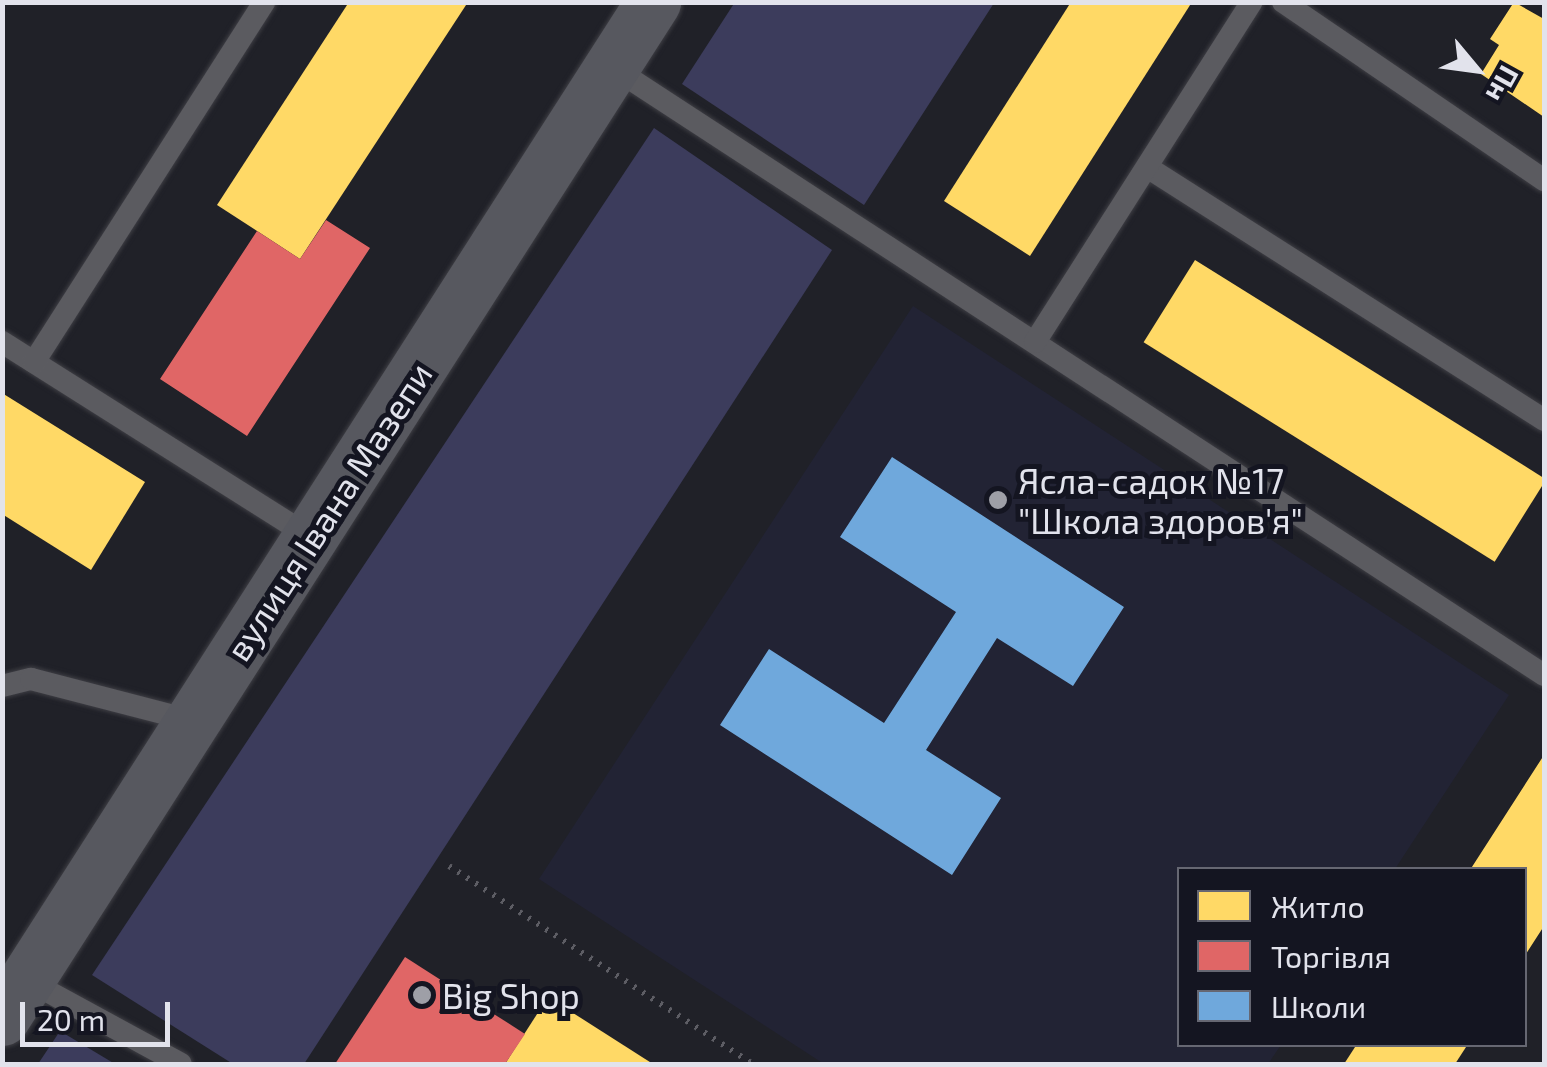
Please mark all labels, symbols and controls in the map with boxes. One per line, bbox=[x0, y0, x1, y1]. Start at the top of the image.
north arrow bbox=[1427, 20, 1527, 120]
text: Пн bbox=[1480, 60, 1527, 109]
street label: вулиця Івана Мазепи bbox=[216, 354, 440, 668]
place label: Ясла-садок №17 "Школа здоров'я" bbox=[1018, 459, 1303, 541]
marker: Ясла-садок №17 "Школа здоров'я" bbox=[987, 489, 1009, 511]
legend bbox=[1177, 867, 1527, 1047]
text: Житло bbox=[1271, 888, 1365, 924]
text: Торгівля bbox=[1271, 938, 1391, 974]
place label: Big Shop bbox=[442, 974, 580, 1016]
scale bar bbox=[25, 982, 175, 1044]
marker: Big Shop bbox=[411, 984, 433, 1006]
text: Школи bbox=[1271, 988, 1366, 1024]
text: 20 m bbox=[37, 1001, 105, 1037]

